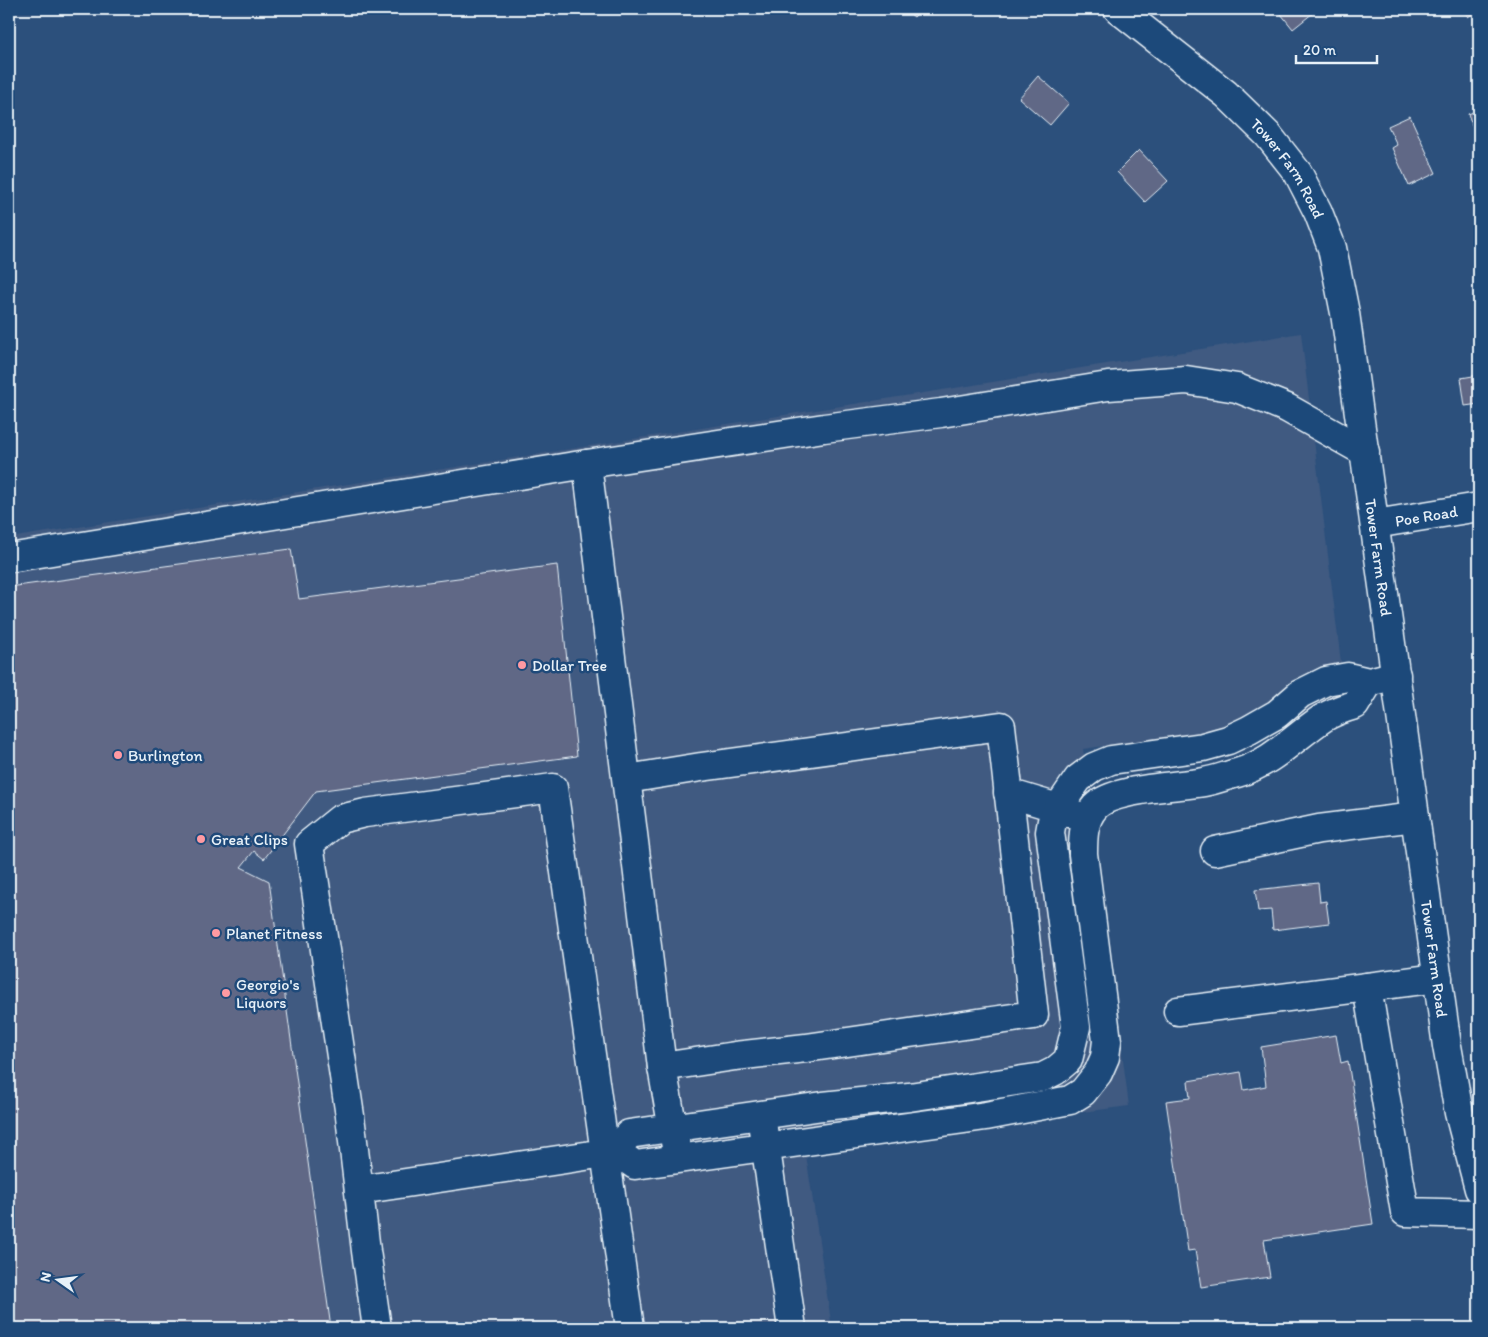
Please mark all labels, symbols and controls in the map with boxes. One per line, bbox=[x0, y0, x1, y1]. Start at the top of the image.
scale bar bbox=[1296, 32, 1377, 64]
text: 20 m bbox=[1303, 41, 1337, 59]
street label: Tower Farm Road bbox=[1247, 114, 1329, 221]
street label: Tower Farm Road bbox=[1361, 497, 1397, 618]
street label: Poe Road bbox=[1394, 501, 1459, 530]
place label: Dollar Tree bbox=[532, 656, 607, 675]
marker: Dollar Tree bbox=[516, 659, 528, 671]
place label: Burlington bbox=[128, 746, 203, 765]
marker: Burlington bbox=[112, 749, 124, 761]
place label: Great Clips bbox=[211, 830, 288, 849]
marker: Great Clips bbox=[195, 833, 207, 845]
street label: Tower Farm Road bbox=[1417, 899, 1452, 1019]
place label: Planet Fitness bbox=[226, 924, 323, 943]
marker: Planet Fitness bbox=[210, 927, 222, 939]
place label: Georgio's Liquors bbox=[236, 975, 300, 1012]
marker: Georgio's Liquors bbox=[220, 987, 232, 999]
north arrow bbox=[32, 1254, 82, 1304]
text: N bbox=[36, 1270, 55, 1284]

